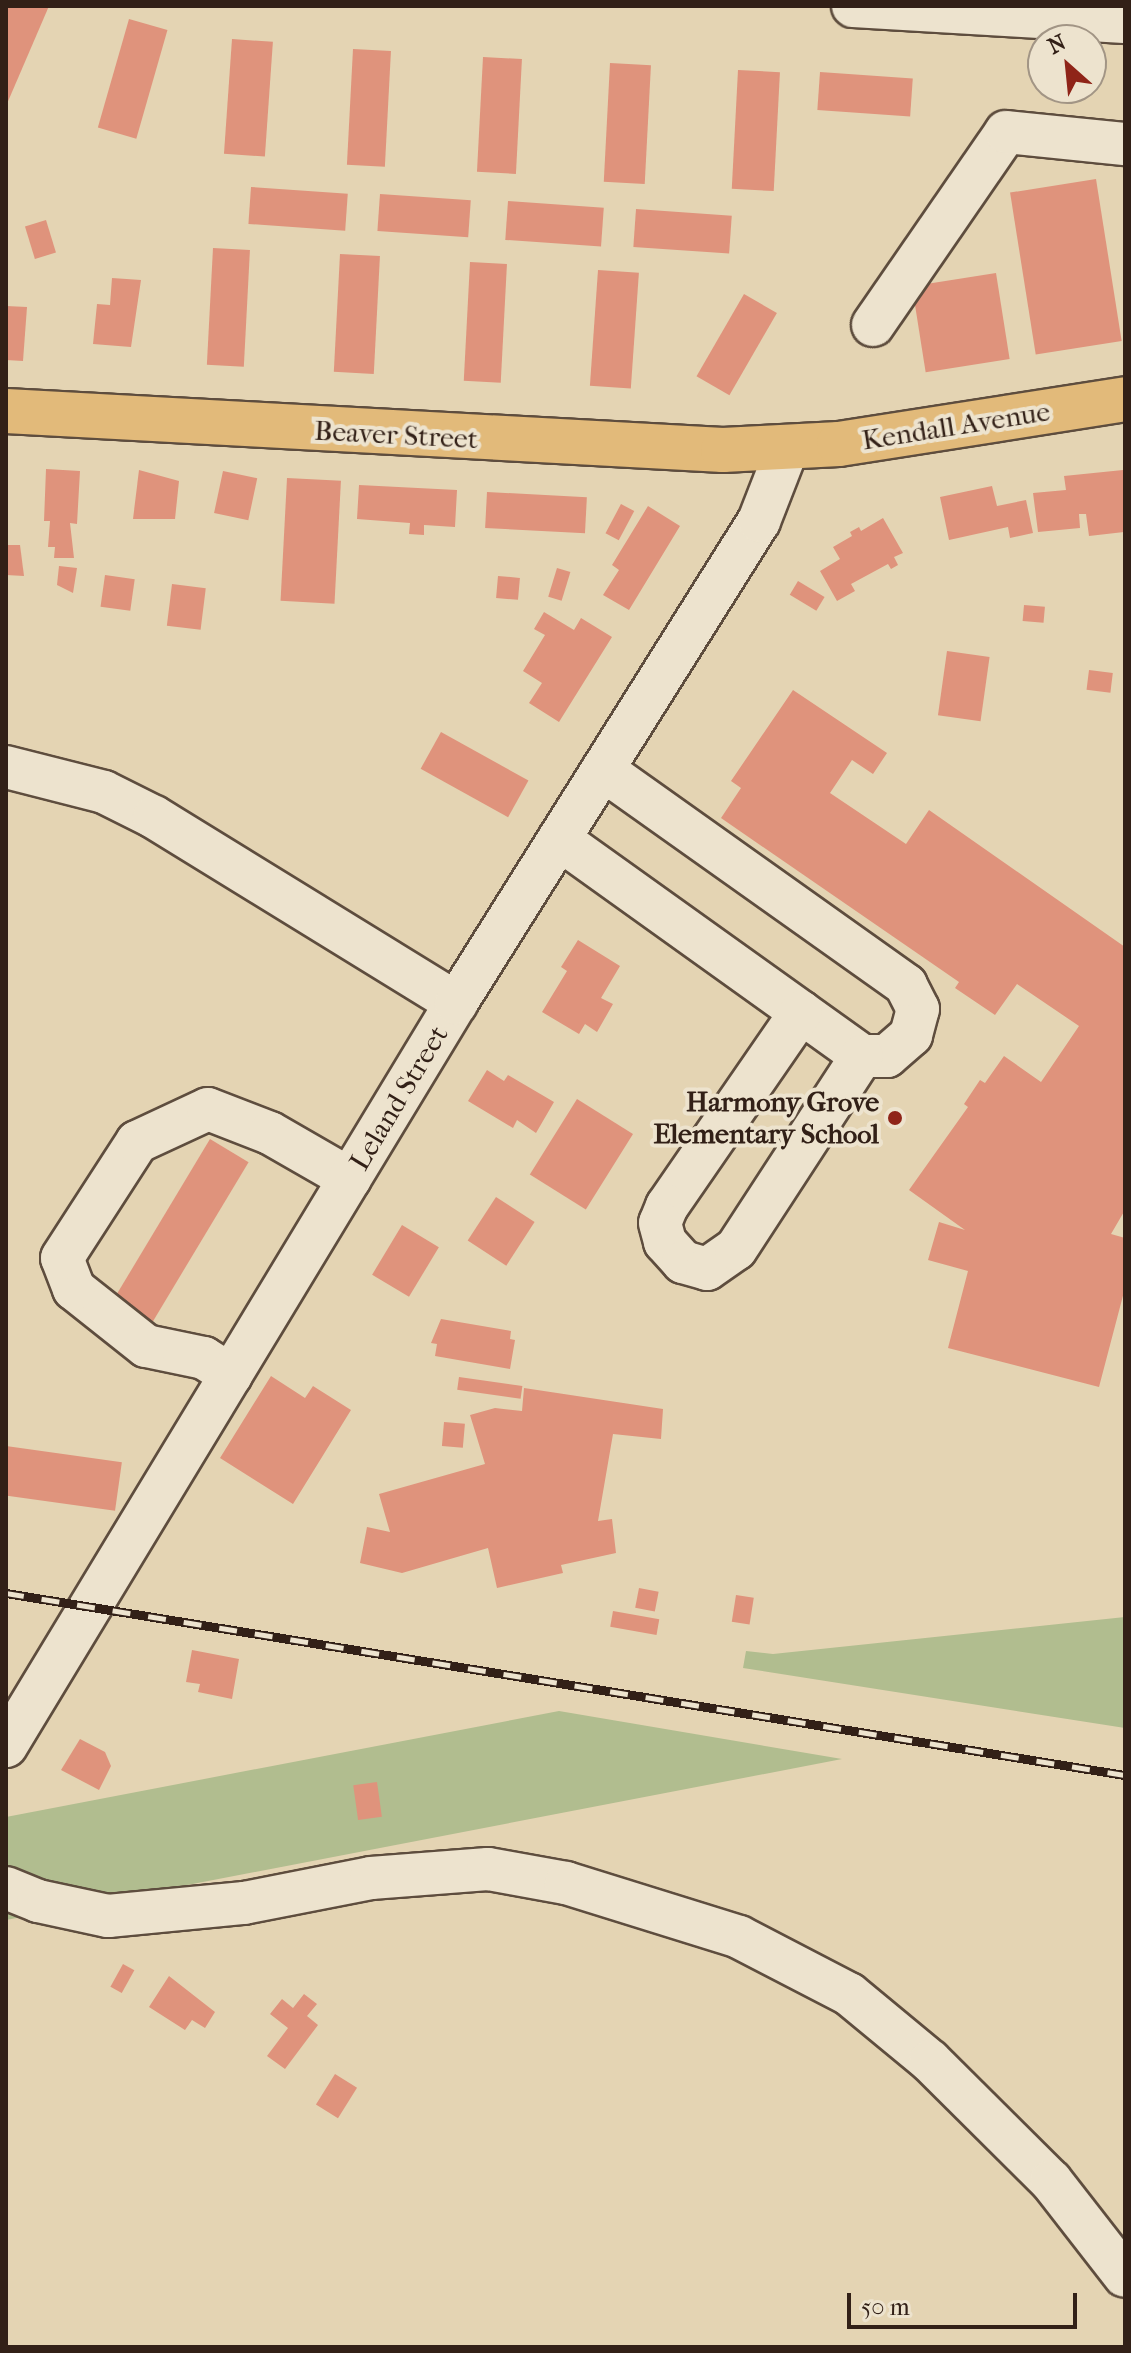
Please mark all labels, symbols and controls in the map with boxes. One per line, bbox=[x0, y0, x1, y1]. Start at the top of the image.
north arrow bbox=[1027, 24, 1107, 104]
text: N bbox=[1044, 29, 1070, 60]
street label: Kendall Avenue bbox=[860, 395, 1052, 457]
street label: Beaver Street bbox=[313, 414, 479, 456]
street label: Leland Street bbox=[343, 1020, 455, 1176]
place label: Harmony Grove Elementary School bbox=[653, 1085, 879, 1151]
marker: Harmony Grove Elementary School bbox=[886, 1109, 904, 1127]
scale bar bbox=[851, 2277, 1081, 2327]
text: 50 m bbox=[861, 2293, 910, 2321]

